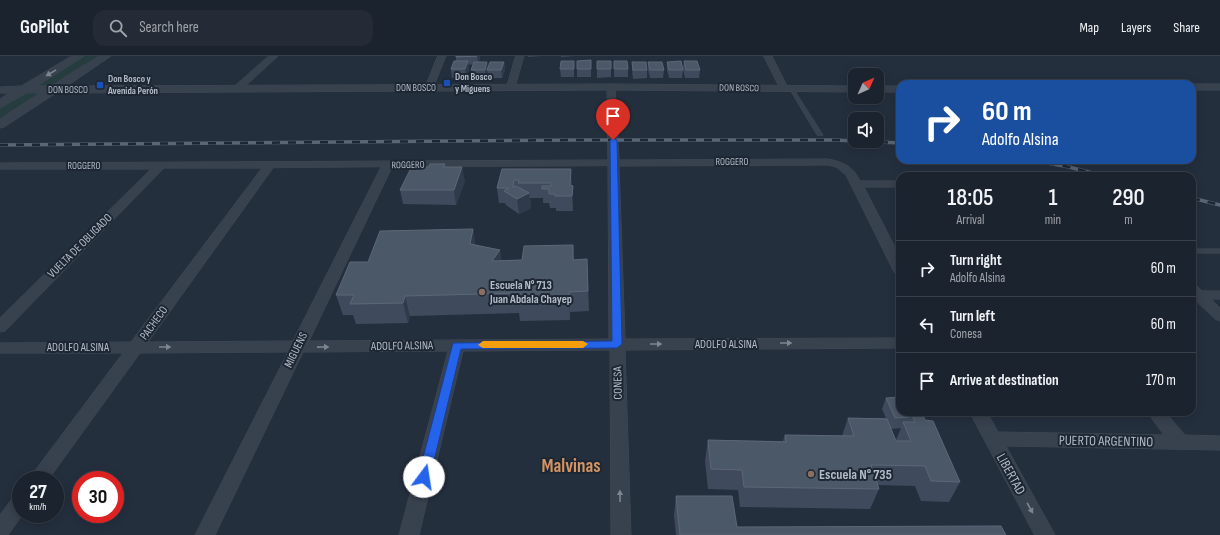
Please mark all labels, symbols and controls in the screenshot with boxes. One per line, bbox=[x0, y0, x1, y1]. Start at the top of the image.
search box bbox=[93, 10, 373, 46]
text: GoPilot bbox=[20, 16, 69, 39]
icon: search bbox=[107, 17, 129, 39]
text: Search here bbox=[139, 18, 199, 37]
text: Map bbox=[1079, 19, 1099, 36]
text: Layers bbox=[1121, 19, 1151, 36]
text: Share bbox=[1173, 19, 1200, 36]
north arrow bbox=[848, 68, 884, 104]
map controls bbox=[848, 68, 884, 148]
one-way arrow bbox=[45, 69, 57, 76]
place label: Don Bosco y Miguens bbox=[455, 71, 492, 95]
place label: Don Bosco y Avenida Perón bbox=[107, 73, 158, 97]
marker: Don Bosco y Miguens bbox=[442, 78, 452, 88]
marker: Don Bosco y Avenida Perón bbox=[95, 80, 105, 90]
street label: DON BOSCO bbox=[396, 82, 436, 94]
street label: DON BOSCO bbox=[719, 82, 759, 94]
street label: DON BOSCO bbox=[48, 84, 88, 96]
text: 60 m bbox=[982, 95, 1031, 128]
icon: right bbox=[916, 96, 968, 148]
pin bbox=[596, 99, 630, 140]
icon: arrive bbox=[602, 105, 624, 127]
button: sound bbox=[848, 112, 884, 148]
text: Adolfo Alsina bbox=[982, 129, 1059, 150]
street label: ROGGERO bbox=[715, 156, 749, 168]
street label: ROGGERO bbox=[391, 159, 425, 171]
street label: ROGGERO bbox=[67, 160, 101, 172]
text: 18:05 bbox=[947, 183, 994, 212]
text: 1 bbox=[1048, 183, 1057, 212]
text: 290 bbox=[1112, 183, 1145, 212]
street label: VUELTA DE OBLIGADO bbox=[45, 211, 115, 281]
text: Arrival bbox=[956, 212, 984, 228]
text: min bbox=[1045, 212, 1061, 228]
text: m bbox=[1124, 212, 1133, 228]
text: Turn right bbox=[950, 251, 1002, 270]
icon: right bbox=[916, 258, 938, 280]
text: 60 m bbox=[1151, 259, 1176, 278]
text: Adolfo Alsina bbox=[950, 270, 1005, 286]
place label: Escuela N° 713 Juan Abdala Chayep bbox=[489, 278, 572, 307]
marker: Escuela N° 713 Juan Abdala Chayep bbox=[477, 287, 487, 297]
street label: PACHECO bbox=[137, 303, 171, 343]
text: Turn left bbox=[950, 307, 995, 326]
icon: left bbox=[916, 314, 938, 336]
text: 60 m bbox=[1151, 315, 1176, 334]
text: Conesa bbox=[950, 326, 982, 342]
street label: MIGUENS bbox=[281, 330, 311, 370]
street label: ADOLFO ALSINA bbox=[694, 337, 758, 352]
street label: ADOLFO ALSINA bbox=[370, 338, 434, 354]
street label: ADOLFO ALSINA bbox=[46, 340, 110, 355]
one-way arrow bbox=[780, 340, 793, 346]
one-way arrow bbox=[650, 341, 663, 347]
one-way arrow bbox=[159, 344, 172, 350]
one-way arrow bbox=[317, 344, 330, 350]
street label: CONESA bbox=[610, 366, 626, 400]
icon: arrive bbox=[916, 370, 938, 392]
text: Arrive at destination bbox=[950, 371, 1059, 390]
text: 170 m bbox=[1146, 371, 1176, 390]
street label: PUERTO ARGENTINO bbox=[1059, 432, 1153, 450]
street label: LIBERTAD bbox=[993, 451, 1029, 498]
district label: Malvinas bbox=[542, 455, 600, 478]
position arrow bbox=[403, 456, 445, 498]
place label: Escuela N° 735 bbox=[819, 466, 892, 483]
marker: Escuela N° 735 bbox=[806, 469, 816, 479]
speed limit sign: 30 bbox=[72, 471, 124, 523]
text: 27 bbox=[29, 480, 47, 504]
one-way arrow bbox=[617, 489, 623, 502]
text: km/h bbox=[29, 501, 47, 513]
one-way arrow bbox=[1027, 502, 1034, 514]

